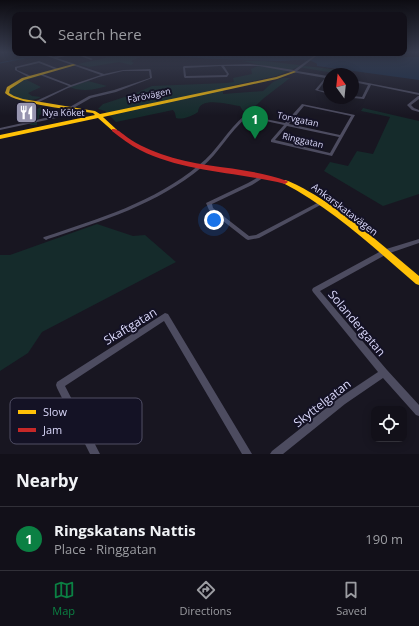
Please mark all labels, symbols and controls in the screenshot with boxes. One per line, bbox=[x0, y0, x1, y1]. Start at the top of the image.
search box bbox=[12, 12, 407, 56]
icon: search bbox=[26, 23, 48, 45]
text: Search here bbox=[58, 24, 142, 44]
north arrow bbox=[323, 68, 359, 104]
street label: Fårövägen bbox=[126, 84, 172, 106]
restaurant icon: Nya Köket bbox=[13, 99, 39, 125]
place label: Nya Köket bbox=[42, 106, 85, 119]
pin: 1 bbox=[242, 106, 268, 139]
street label: Torvgatan bbox=[276, 108, 320, 130]
street label: Ringgatan bbox=[281, 129, 325, 151]
street label: Ankarskatavägen bbox=[309, 179, 381, 239]
your location bbox=[204, 210, 224, 230]
street label: Solandergatan bbox=[324, 286, 390, 360]
street label: Skaftgatan bbox=[100, 303, 160, 349]
street label: Skyttelgatan bbox=[290, 375, 354, 431]
legend bbox=[10, 398, 142, 444]
text: Slow bbox=[43, 404, 67, 419]
map controls bbox=[371, 406, 407, 442]
button: locate bbox=[371, 406, 407, 442]
text: Jam bbox=[42, 422, 62, 437]
text: Nearby bbox=[16, 469, 78, 492]
text: Ringskatans Nattis bbox=[54, 520, 196, 540]
text: 1 bbox=[25, 530, 33, 548]
text: 190 m bbox=[365, 530, 403, 548]
text: Place · Ringgatan bbox=[54, 540, 156, 558]
tab: Map bbox=[52, 579, 75, 618]
tab: Directions bbox=[180, 579, 232, 618]
tab: Saved bbox=[336, 579, 367, 618]

